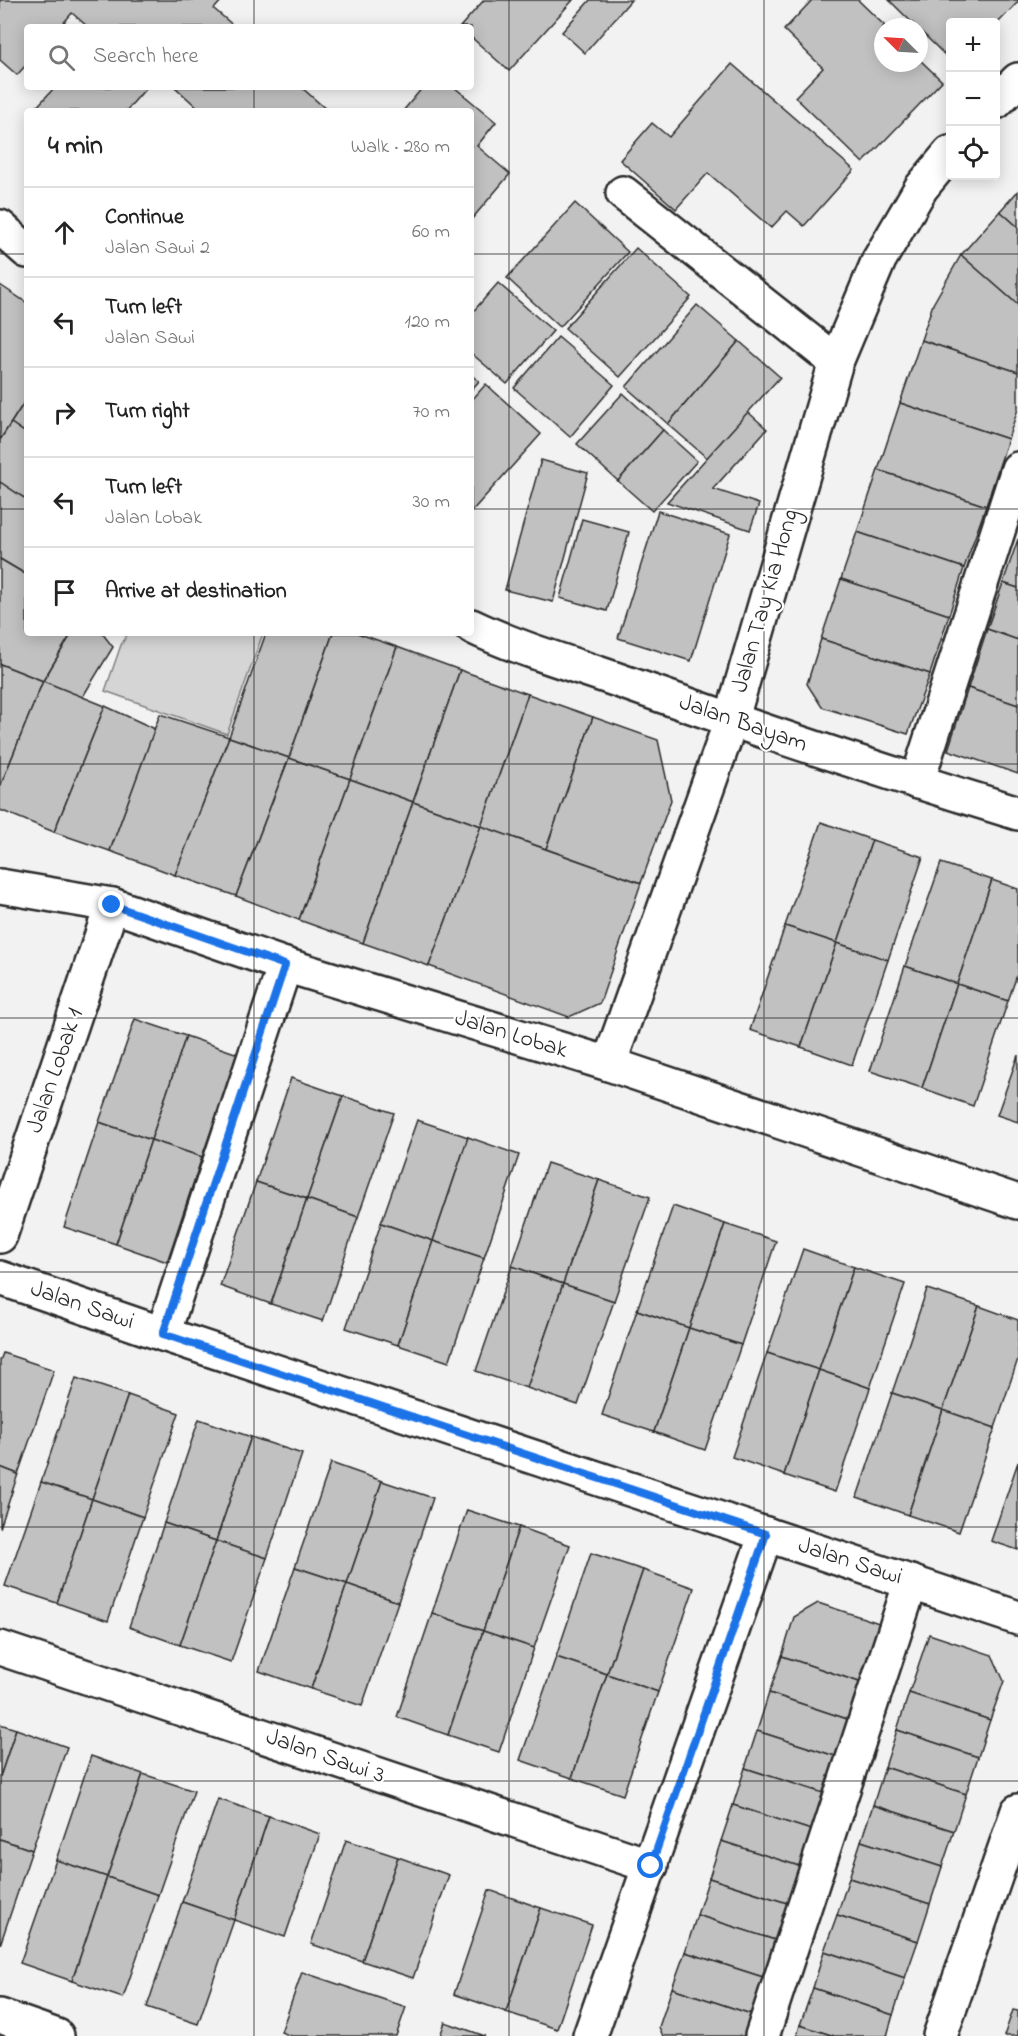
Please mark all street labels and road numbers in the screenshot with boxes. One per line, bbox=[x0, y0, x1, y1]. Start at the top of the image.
street label: Jalan Tay Kia Hong bbox=[723, 505, 810, 697]
street label: Jalan Bayam bbox=[674, 686, 812, 763]
street label: Jalan Lobak bbox=[450, 1001, 572, 1069]
street label: Jalan Lobak 1 bbox=[18, 1004, 94, 1138]
street label: Jalan Sawi bbox=[25, 1272, 139, 1340]
street label: Jalan Sawi bbox=[793, 1529, 907, 1595]
street label: Jalan Sawi 3 bbox=[261, 1720, 389, 1794]

